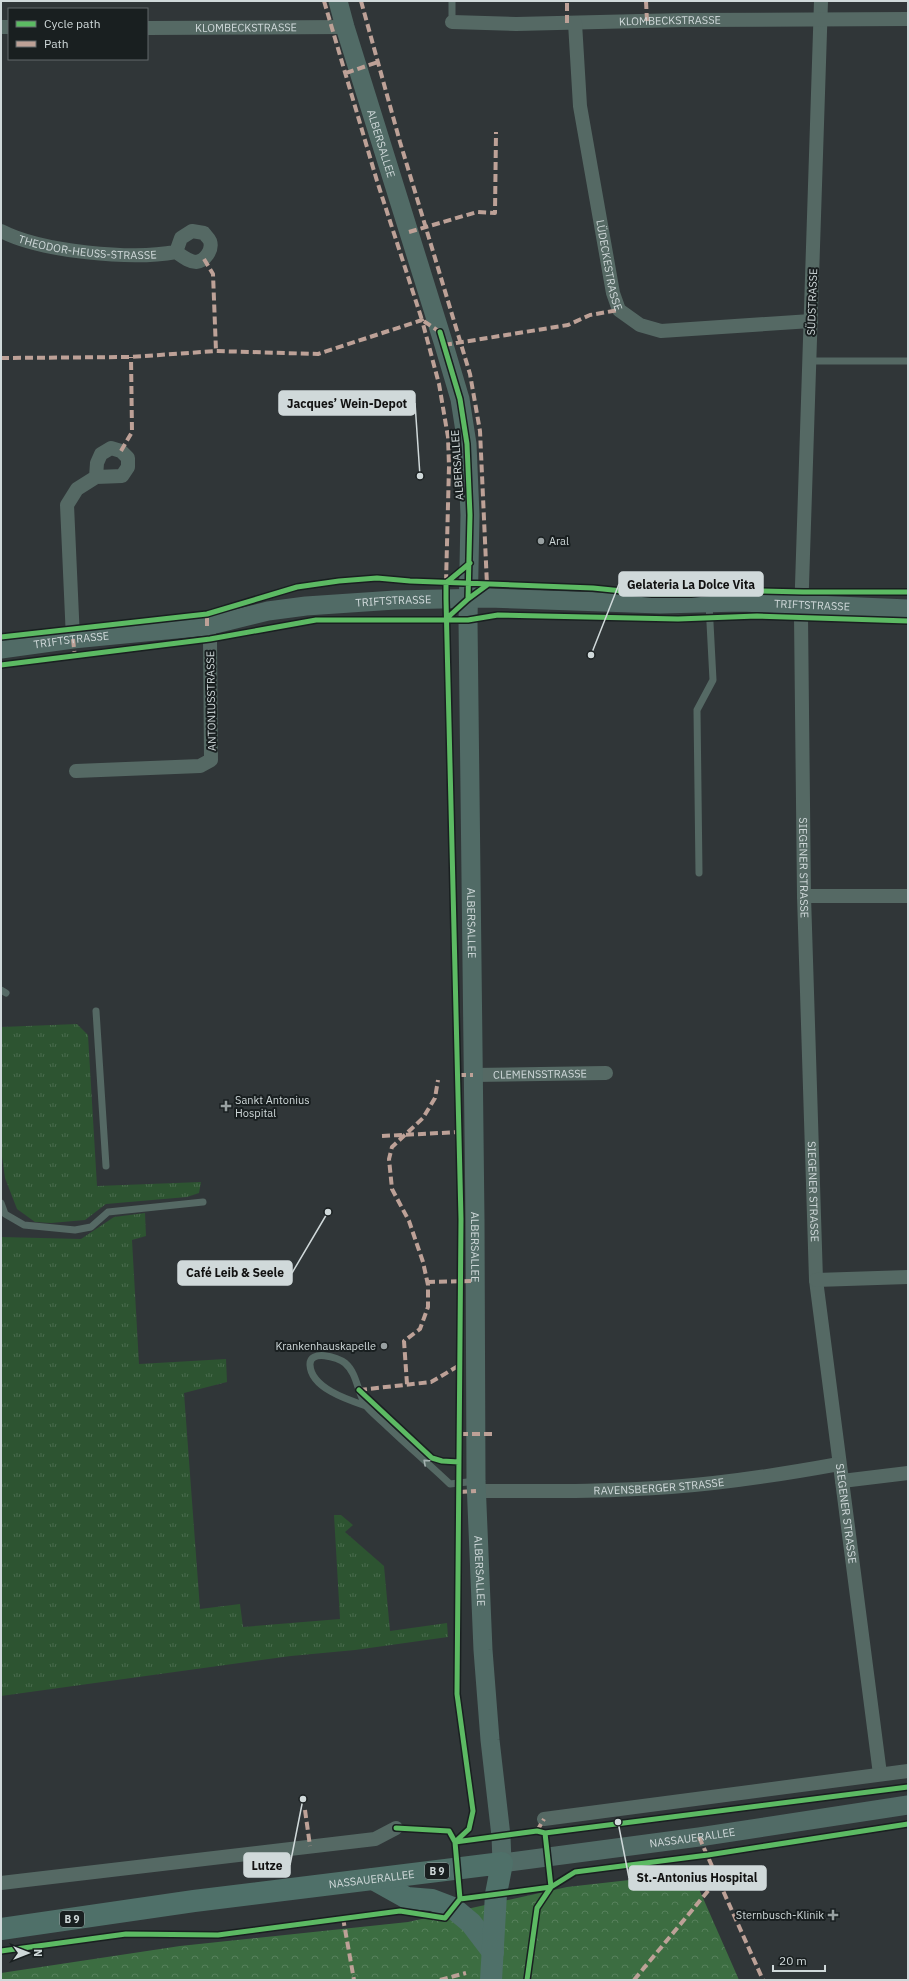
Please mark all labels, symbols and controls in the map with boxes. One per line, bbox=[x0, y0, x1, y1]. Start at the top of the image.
legend bbox=[8, 8, 148, 60]
street label: KLOMBECKSTRASSE bbox=[619, 13, 721, 29]
text: Cycle path bbox=[44, 16, 101, 31]
street label: KLOMBECKSTRASSE bbox=[195, 20, 297, 35]
text: Path bbox=[44, 36, 69, 51]
street label: ALBERSALLEE bbox=[364, 108, 398, 179]
street label: LÜDECKESTRASSE bbox=[593, 219, 626, 313]
street label: THEODOR-HEUSS-STRASSE bbox=[17, 232, 157, 262]
street label: SÜDSTRASSE bbox=[804, 268, 820, 336]
callout: Jacques’ Wein-Depot bbox=[279, 391, 415, 415]
text: Jacques’ Wein-Depot bbox=[287, 396, 408, 411]
street label: ALBERSALLEE bbox=[448, 429, 466, 501]
place label: Aral bbox=[549, 534, 569, 548]
marker: Aral bbox=[536, 536, 546, 546]
callout: Gelateria La Dolce Vita bbox=[619, 572, 763, 596]
text: Gelateria La Dolce Vita bbox=[627, 577, 755, 592]
street label: TRIFTSTRASSE bbox=[355, 592, 431, 610]
street label: TRIFTSTRASSE bbox=[774, 596, 850, 614]
street label: TRIFTSTRASSE bbox=[33, 629, 110, 651]
street label: ANTONIUSSTRASSE bbox=[203, 651, 219, 751]
street label: SIEGENER STRASSE bbox=[796, 817, 812, 918]
street label: ALBERSALLEE bbox=[464, 888, 479, 958]
street label: CLEMENSSTRASSE bbox=[493, 1066, 587, 1082]
place label: Sankt Antonius Hospital bbox=[235, 1093, 310, 1120]
marker: Sankt Antonius Hospital bbox=[220, 1100, 232, 1112]
street label: SIEGENER STRASSE bbox=[805, 1141, 822, 1242]
street label: ALBERSALLEE bbox=[468, 1212, 482, 1282]
callout: Café Leib & Seele bbox=[178, 1261, 292, 1285]
text: Café Leib & Seele bbox=[186, 1265, 284, 1280]
place label: Krankenhauskapelle bbox=[275, 1339, 376, 1353]
marker: Krankenhauskapelle bbox=[379, 1341, 389, 1351]
one-way arrow bbox=[423, 1459, 431, 1466]
street label: SIEGENER STRASSE bbox=[833, 1463, 860, 1564]
street label: RAVENSBERGER STRASSE bbox=[593, 1475, 725, 1498]
street label: ALBERSALLEE bbox=[471, 1535, 488, 1607]
street label: NASSAUERALLEE bbox=[649, 1825, 736, 1850]
callout: Lutze bbox=[244, 1853, 290, 1877]
text: Lutze bbox=[252, 1858, 283, 1873]
road number: B 9 bbox=[425, 1863, 449, 1879]
callout: St.-Antonius Hospital bbox=[629, 1866, 766, 1890]
street label: NASSAUERALLEE bbox=[328, 1867, 415, 1891]
text: St.-Antonius Hospital bbox=[637, 1870, 758, 1885]
place label: Sternbusch-Klinik bbox=[736, 1908, 824, 1922]
marker: Sternbusch-Klinik bbox=[827, 1909, 839, 1921]
road number: B 9 bbox=[60, 1911, 84, 1927]
north arrow bbox=[8, 1933, 48, 1973]
scale bar bbox=[773, 1947, 825, 1973]
text: N bbox=[31, 1949, 45, 1957]
text: 20 m bbox=[779, 1953, 807, 1968]

